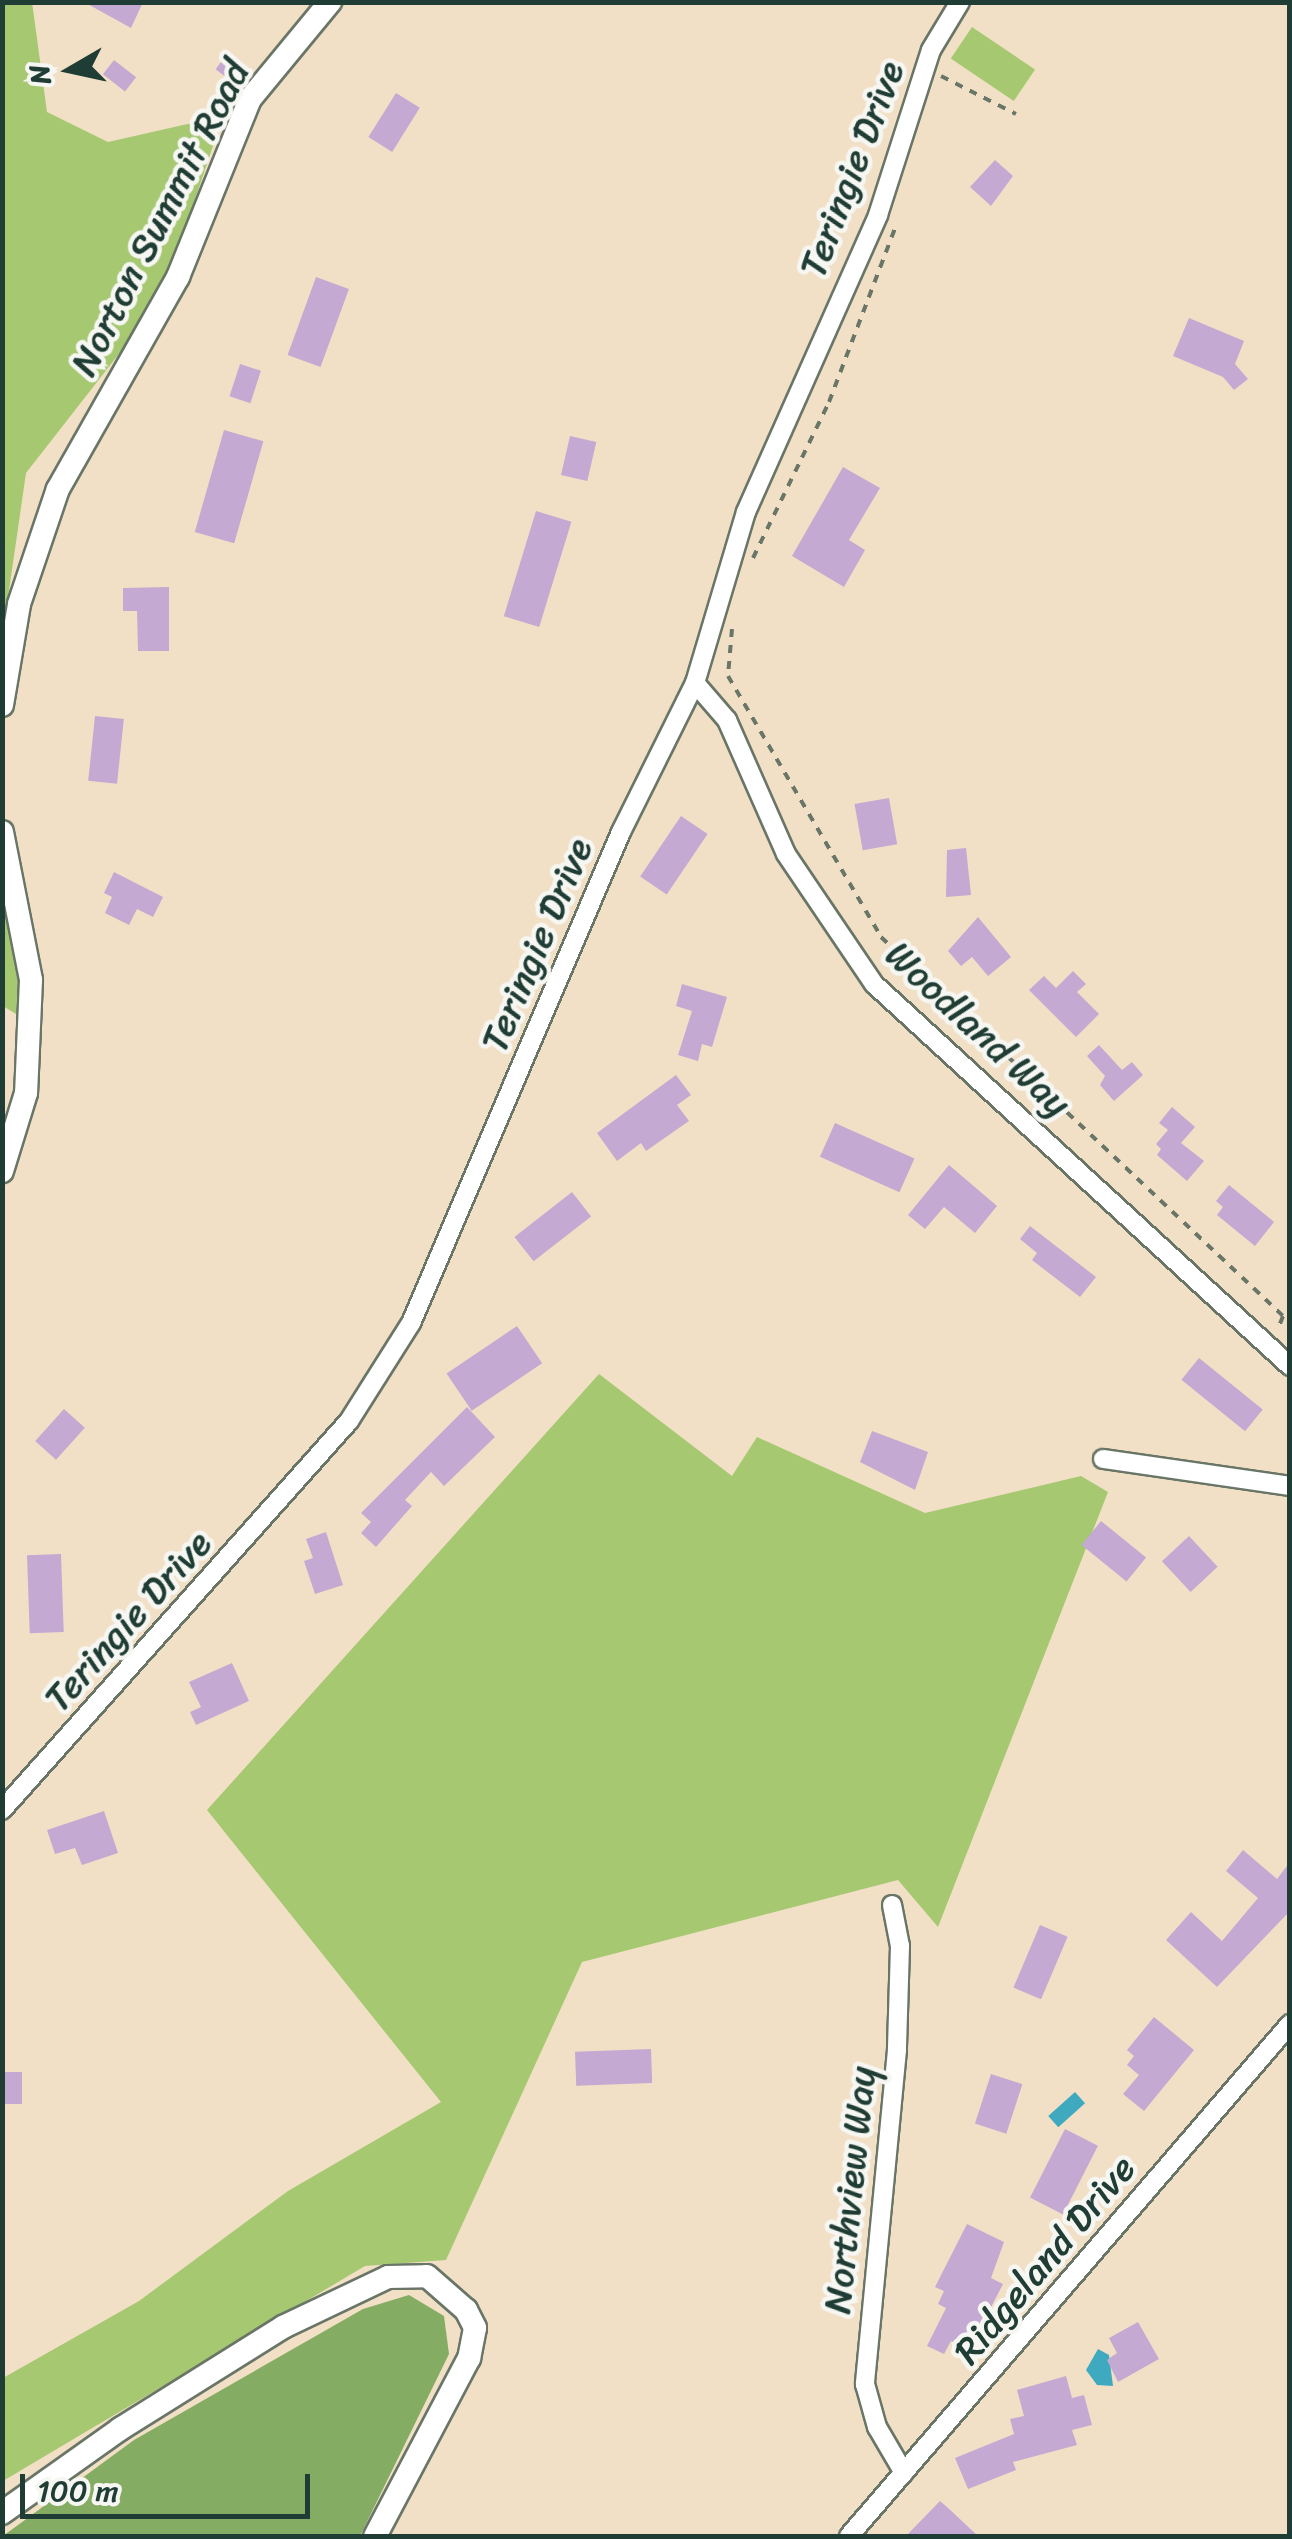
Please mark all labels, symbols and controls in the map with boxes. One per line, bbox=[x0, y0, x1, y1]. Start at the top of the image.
north arrow bbox=[20, 20, 120, 120]
street label: Norton Summit Road bbox=[61, 53, 259, 383]
street label: Teringie Drive bbox=[790, 54, 914, 284]
text: N bbox=[14, 61, 66, 88]
street label: Teringie Drive bbox=[471, 831, 603, 1059]
street label: Woodland Way bbox=[876, 932, 1080, 1126]
street label: Teringie Drive bbox=[34, 1521, 222, 1721]
street label: Northview Way bbox=[814, 2064, 886, 2316]
street label: Ridgeland Drive bbox=[944, 2146, 1146, 2374]
scale bar bbox=[25, 2454, 315, 2516]
text: 100 m bbox=[37, 2464, 119, 2518]

